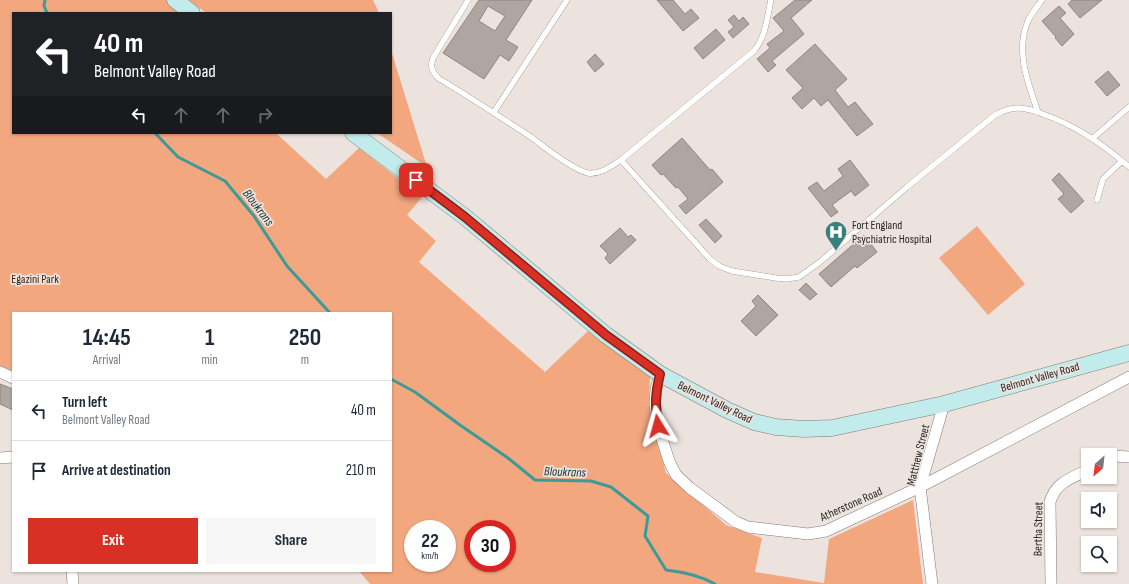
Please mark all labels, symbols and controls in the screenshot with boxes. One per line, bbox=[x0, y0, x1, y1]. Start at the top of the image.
text: 40 m bbox=[94, 27, 143, 60]
icon: left bbox=[28, 28, 80, 80]
text: Belmont Valley Road bbox=[94, 61, 216, 82]
icon: left bbox=[128, 104, 150, 126]
icon: ahead bbox=[170, 104, 192, 126]
icon: ahead bbox=[212, 104, 234, 126]
icon: right bbox=[254, 104, 276, 126]
pin bbox=[399, 163, 433, 197]
icon: arrive bbox=[405, 169, 427, 191]
water label: Bloukrans bbox=[239, 186, 278, 230]
place label: Fort England Psychiatric Hospital bbox=[852, 218, 932, 247]
hospital icon: Fort England Psychiatric Hospital bbox=[823, 219, 849, 252]
park label: Egazini Park bbox=[11, 272, 59, 287]
text: 14:45 bbox=[83, 323, 131, 352]
text: 1 bbox=[205, 323, 214, 352]
text: 250 bbox=[289, 323, 321, 352]
text: Arrival bbox=[93, 352, 121, 368]
text: min bbox=[202, 352, 218, 368]
text: m bbox=[301, 352, 309, 368]
street label: Belmont Valley Road bbox=[999, 359, 1081, 396]
street label: Belmont Valley Road bbox=[675, 378, 755, 427]
text: Turn left bbox=[62, 393, 107, 412]
icon: left bbox=[28, 400, 50, 422]
text: 40 m bbox=[351, 401, 376, 420]
position arrow bbox=[637, 405, 679, 447]
text: Belmont Valley Road bbox=[62, 412, 150, 428]
street label: Matthew Street bbox=[904, 422, 933, 487]
north arrow bbox=[1081, 448, 1117, 484]
map controls bbox=[1081, 448, 1117, 572]
icon: arrive bbox=[28, 460, 50, 482]
text: Arrive at destination bbox=[62, 461, 171, 480]
text: 210 m bbox=[346, 461, 376, 480]
water label: Bloukrans bbox=[544, 463, 587, 481]
street label: Atherstone Road bbox=[817, 484, 885, 525]
button: sound bbox=[1081, 492, 1117, 528]
street label: Bertha Street bbox=[1031, 501, 1046, 556]
button: Exit bbox=[28, 518, 198, 564]
button: Share bbox=[206, 518, 376, 564]
speed limit sign: 30 bbox=[464, 520, 516, 572]
text: 22 bbox=[421, 529, 439, 553]
button: search bbox=[1081, 536, 1117, 572]
text: km/h bbox=[421, 550, 439, 562]

